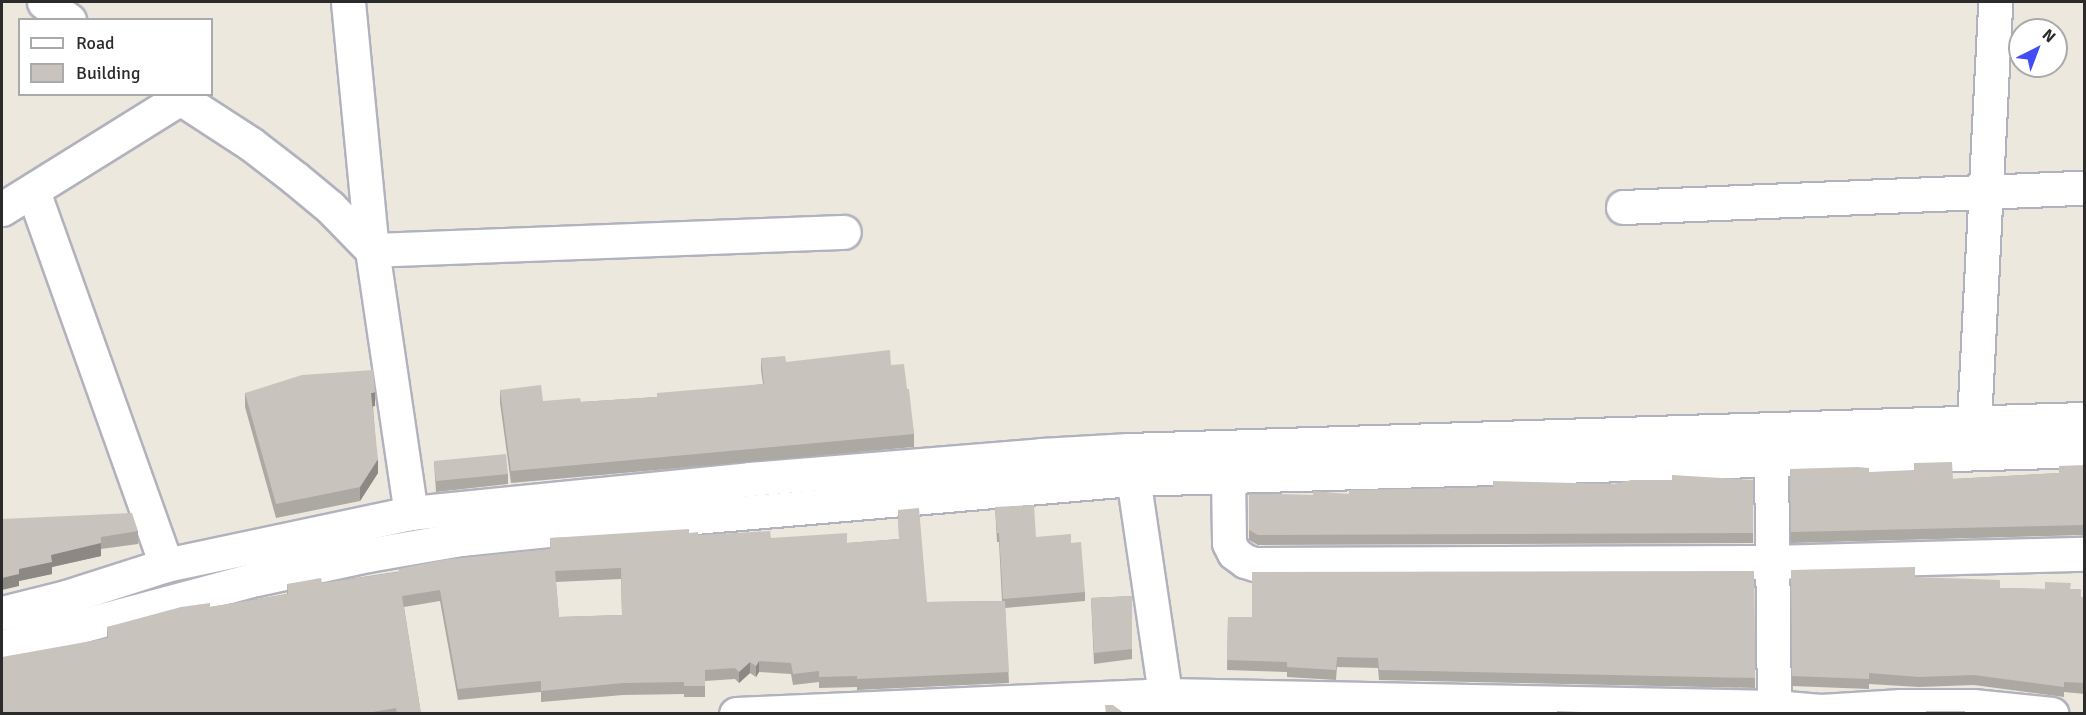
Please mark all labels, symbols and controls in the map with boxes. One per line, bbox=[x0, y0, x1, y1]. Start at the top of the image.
legend bbox=[18, 18, 213, 96]
north arrow bbox=[2008, 18, 2068, 78]
text: N bbox=[2038, 25, 2060, 47]
text: Road bbox=[76, 32, 115, 54]
text: Building bbox=[76, 62, 140, 84]

